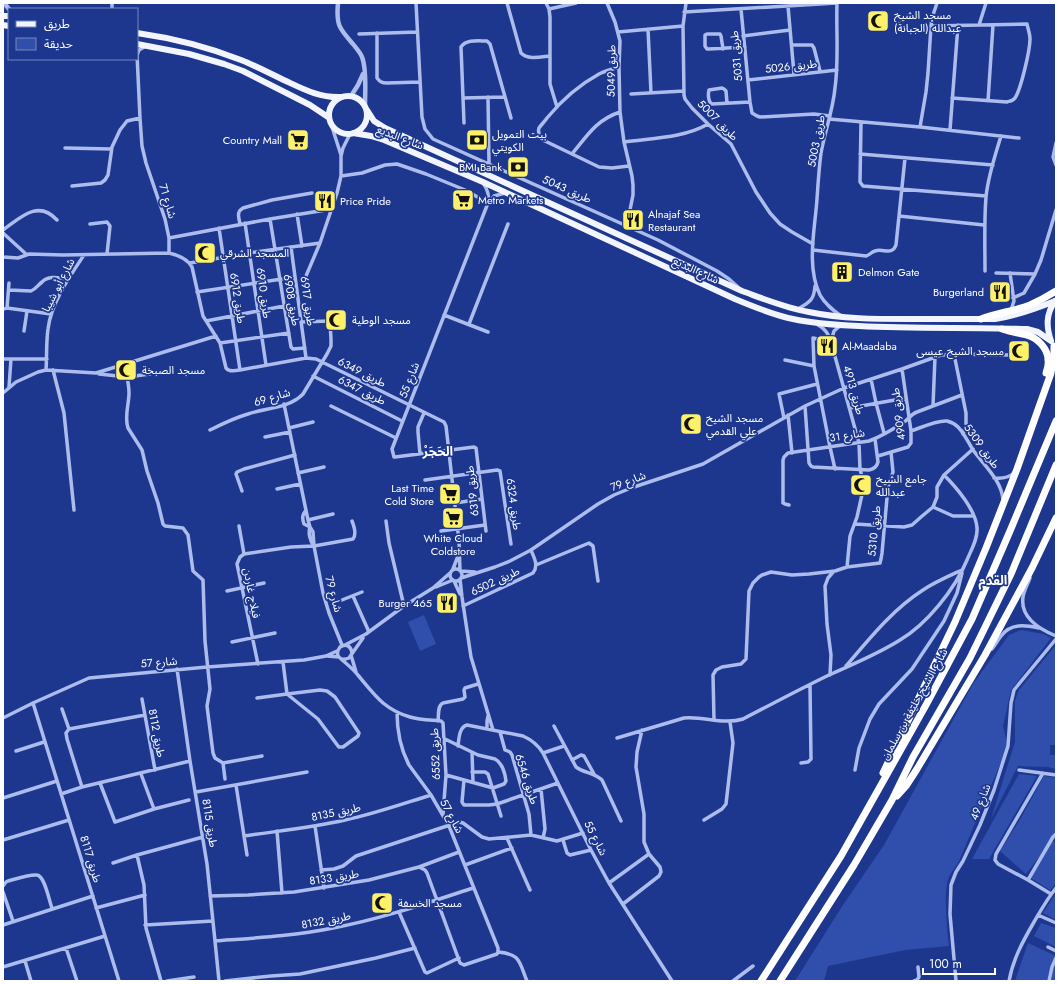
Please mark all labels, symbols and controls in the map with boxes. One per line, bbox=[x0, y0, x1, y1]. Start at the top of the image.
place label: مسجد الشيخ عبدالله (الجبانة) bbox=[894, 7, 962, 36]
legend bbox=[8, 8, 138, 60]
mosque icon: مسجد الشيخ عبدالله (الجبانة) bbox=[865, 8, 891, 34]
text: طريق bbox=[44, 15, 70, 33]
street label: طريق 5031 bbox=[726, 30, 746, 82]
text: حديقة bbox=[44, 35, 73, 53]
street label: طريق 5049 bbox=[603, 45, 619, 97]
street label: طريق 5026 bbox=[764, 55, 818, 77]
street label: طريق 5007 bbox=[694, 96, 742, 144]
street label: طريق 5003 bbox=[803, 114, 829, 168]
street label: شارع البديع bbox=[374, 121, 426, 153]
place label: بيت التمويل الكويتي bbox=[492, 126, 547, 157]
supermarket icon: Country Mall bbox=[285, 127, 311, 153]
bank icon: بيت التمويل الكويتي bbox=[464, 127, 490, 153]
place label: Country Mall bbox=[223, 132, 282, 148]
bank icon: BMI Bank bbox=[505, 154, 531, 180]
place label: BMI Bank bbox=[459, 159, 502, 175]
street label: طريق 5043 bbox=[540, 171, 594, 207]
street label: شارع 71 bbox=[155, 182, 181, 221]
supermarket icon: Metro Markets bbox=[450, 187, 476, 213]
restaurant icon: Price Pride bbox=[312, 188, 338, 214]
place label: Metro Markets bbox=[478, 192, 544, 208]
place label: Price Pride bbox=[340, 193, 391, 209]
place label: Alnajaf Sea Restaurant bbox=[648, 206, 700, 235]
restaurant icon: Alnajaf Sea Restaurant bbox=[620, 207, 646, 233]
mosque icon: المسجد الشرقي bbox=[192, 240, 218, 266]
place label: المسجد الشرقي bbox=[220, 245, 289, 263]
street label: شارع البديع bbox=[670, 252, 722, 288]
street label: شارع أبو شيبا bbox=[38, 255, 79, 315]
building icon: Delmon Gate bbox=[829, 259, 855, 285]
place label: Delmon Gate bbox=[858, 264, 920, 280]
street label: طريق 6910 bbox=[253, 267, 275, 319]
street label: طريق 6912 bbox=[226, 272, 250, 324]
street label: طريق 6908 bbox=[280, 273, 304, 327]
street label: طريق 6917 bbox=[297, 275, 319, 327]
restaurant icon: Burgerland bbox=[987, 279, 1013, 305]
place label: Burgerland bbox=[933, 284, 984, 300]
mosque icon: مسجد الوطية bbox=[323, 307, 349, 333]
place label: مسجد الوطية bbox=[352, 312, 411, 328]
restaurant icon: Al-Maadaba bbox=[814, 333, 840, 359]
place label: Al-Maadaba bbox=[842, 338, 897, 354]
mosque icon: مسجد الشيخ عيسى bbox=[1006, 338, 1032, 364]
place label: مسجد الشيخ عيسى bbox=[916, 343, 1004, 359]
street label: طريق 6349 bbox=[335, 353, 389, 391]
mosque icon: مسجد الصبخة bbox=[113, 357, 139, 383]
street label: شارع 55 bbox=[395, 359, 423, 400]
place label: مسجد الصبخة bbox=[142, 362, 206, 378]
street label: طريق 4913 bbox=[839, 363, 869, 417]
street label: طريق 6347 bbox=[335, 371, 389, 409]
street label: شارع 69 bbox=[252, 384, 293, 410]
street label: طريق 4909 bbox=[887, 387, 909, 441]
place label: مسجد الشيخ علي القدمي bbox=[706, 410, 764, 441]
mosque icon: مسجد الشيخ علي القدمي bbox=[678, 411, 704, 437]
street label: طريق 5309 bbox=[960, 420, 1004, 472]
street label: شارع 31 bbox=[828, 424, 866, 446]
district label: الحَجَرْ bbox=[422, 442, 453, 461]
street label: طريق 6319 bbox=[461, 465, 483, 517]
street label: شارع 79 bbox=[608, 467, 648, 495]
place label: جامع الشيخ عبدالله bbox=[876, 471, 927, 500]
mosque icon: جامع الشيخ عبدالله bbox=[848, 472, 874, 498]
street label: طريق 6324 bbox=[502, 477, 526, 531]
place label: Last Time Cold Store bbox=[384, 480, 434, 509]
supermarket icon: Last Time Cold Store bbox=[437, 481, 463, 507]
supermarket icon: White Cloud Coldstore bbox=[440, 505, 466, 531]
street label: طريق 5310 bbox=[863, 505, 885, 557]
place label: White Cloud Coldstore bbox=[423, 530, 483, 559]
street label: طريق 6502 bbox=[468, 563, 522, 599]
street label: فيلاج غاردن bbox=[239, 566, 265, 620]
district label: القدم bbox=[979, 571, 1007, 590]
street label: شارع 79 bbox=[322, 574, 347, 614]
restaurant icon: Burger 465 bbox=[434, 590, 460, 616]
place label: Burger 465 bbox=[379, 595, 432, 611]
street label: شارع الشيخ خليفة بن سلمان bbox=[877, 645, 952, 763]
street label: شارع 57 bbox=[140, 652, 178, 672]
street label: طريق 8112 bbox=[144, 707, 170, 759]
street label: طريق 6552 bbox=[426, 728, 444, 780]
street label: طريق 6546 bbox=[511, 752, 543, 806]
street label: شارع 49 bbox=[966, 781, 995, 822]
street label: شارع 57 bbox=[436, 796, 468, 836]
street label: طريق 8115 bbox=[198, 798, 222, 848]
street label: طريق 8135 bbox=[310, 799, 362, 825]
street label: شارع 55 bbox=[580, 818, 612, 859]
street label: طريق 8117 bbox=[76, 833, 106, 885]
street label: طريق 8133 bbox=[308, 865, 360, 889]
mosque icon: مسجد الخسفة bbox=[369, 890, 395, 916]
place label: مسجد الخسفة bbox=[398, 895, 462, 911]
street label: طريق 8132 bbox=[300, 907, 352, 933]
scale bar bbox=[923, 950, 995, 976]
text: 100 m bbox=[929, 955, 962, 973]

